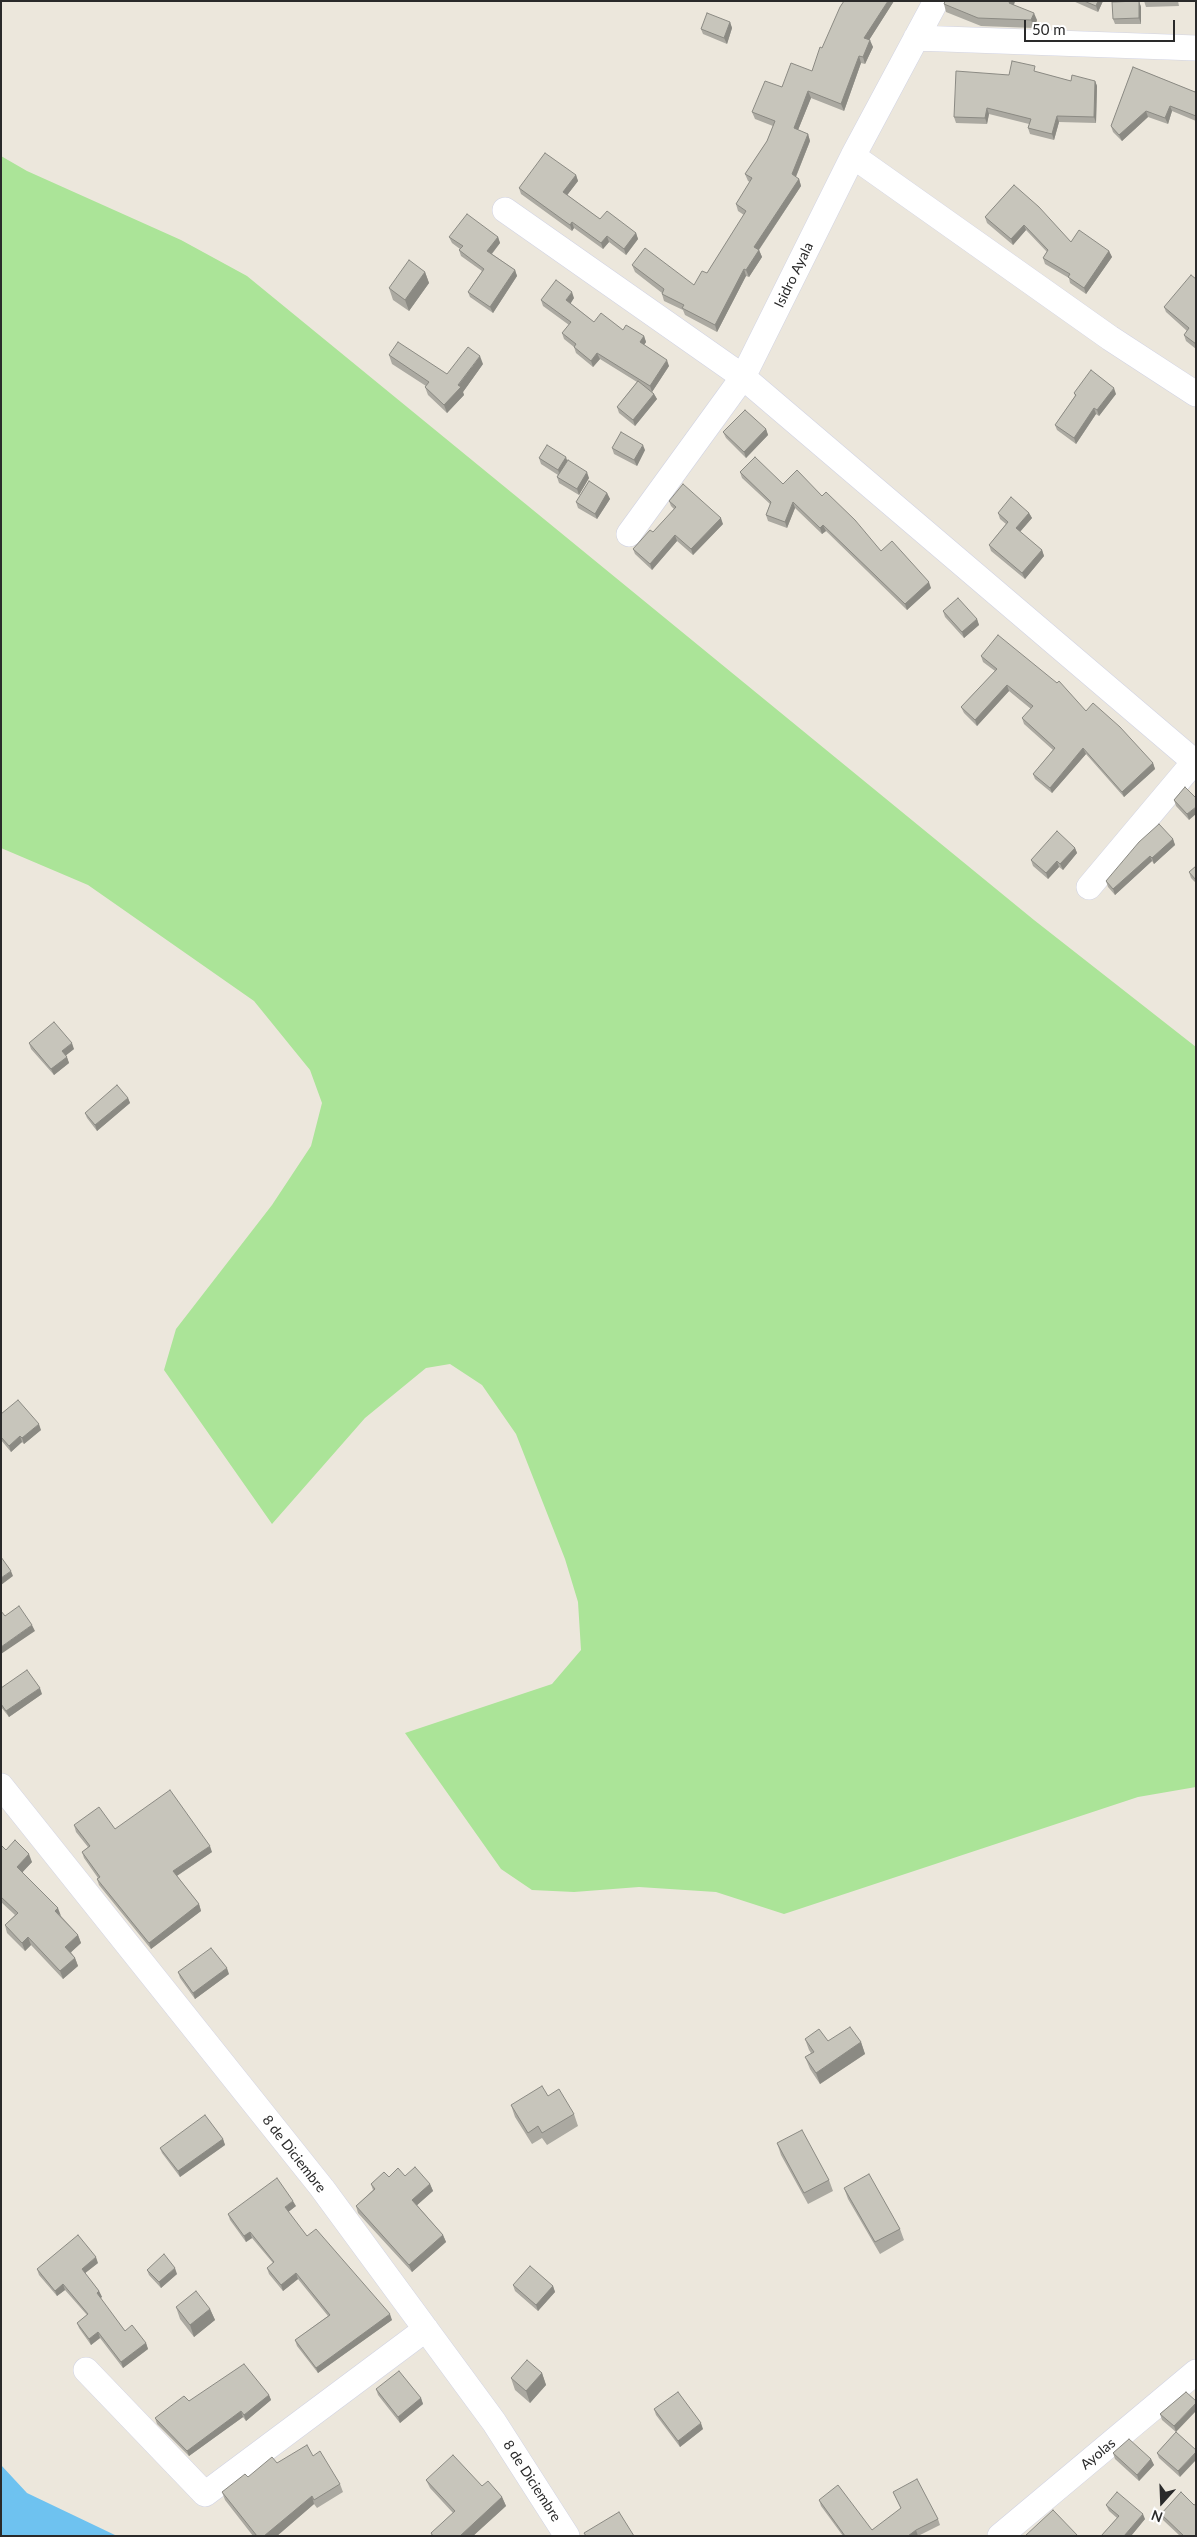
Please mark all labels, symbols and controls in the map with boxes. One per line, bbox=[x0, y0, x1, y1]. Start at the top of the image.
scale bar bbox=[1027, 10, 1178, 42]
text: 50 m bbox=[1032, 20, 1066, 38]
street label: Isidro Ayala bbox=[771, 240, 817, 310]
street label: 8 de Diciembre bbox=[259, 2112, 329, 2196]
street label: Ayolas bbox=[1077, 2435, 1119, 2473]
street label: 8 de Diciembre bbox=[500, 2437, 564, 2525]
north arrow bbox=[1137, 2477, 1187, 2527]
text: N bbox=[1149, 2507, 1165, 2526]

